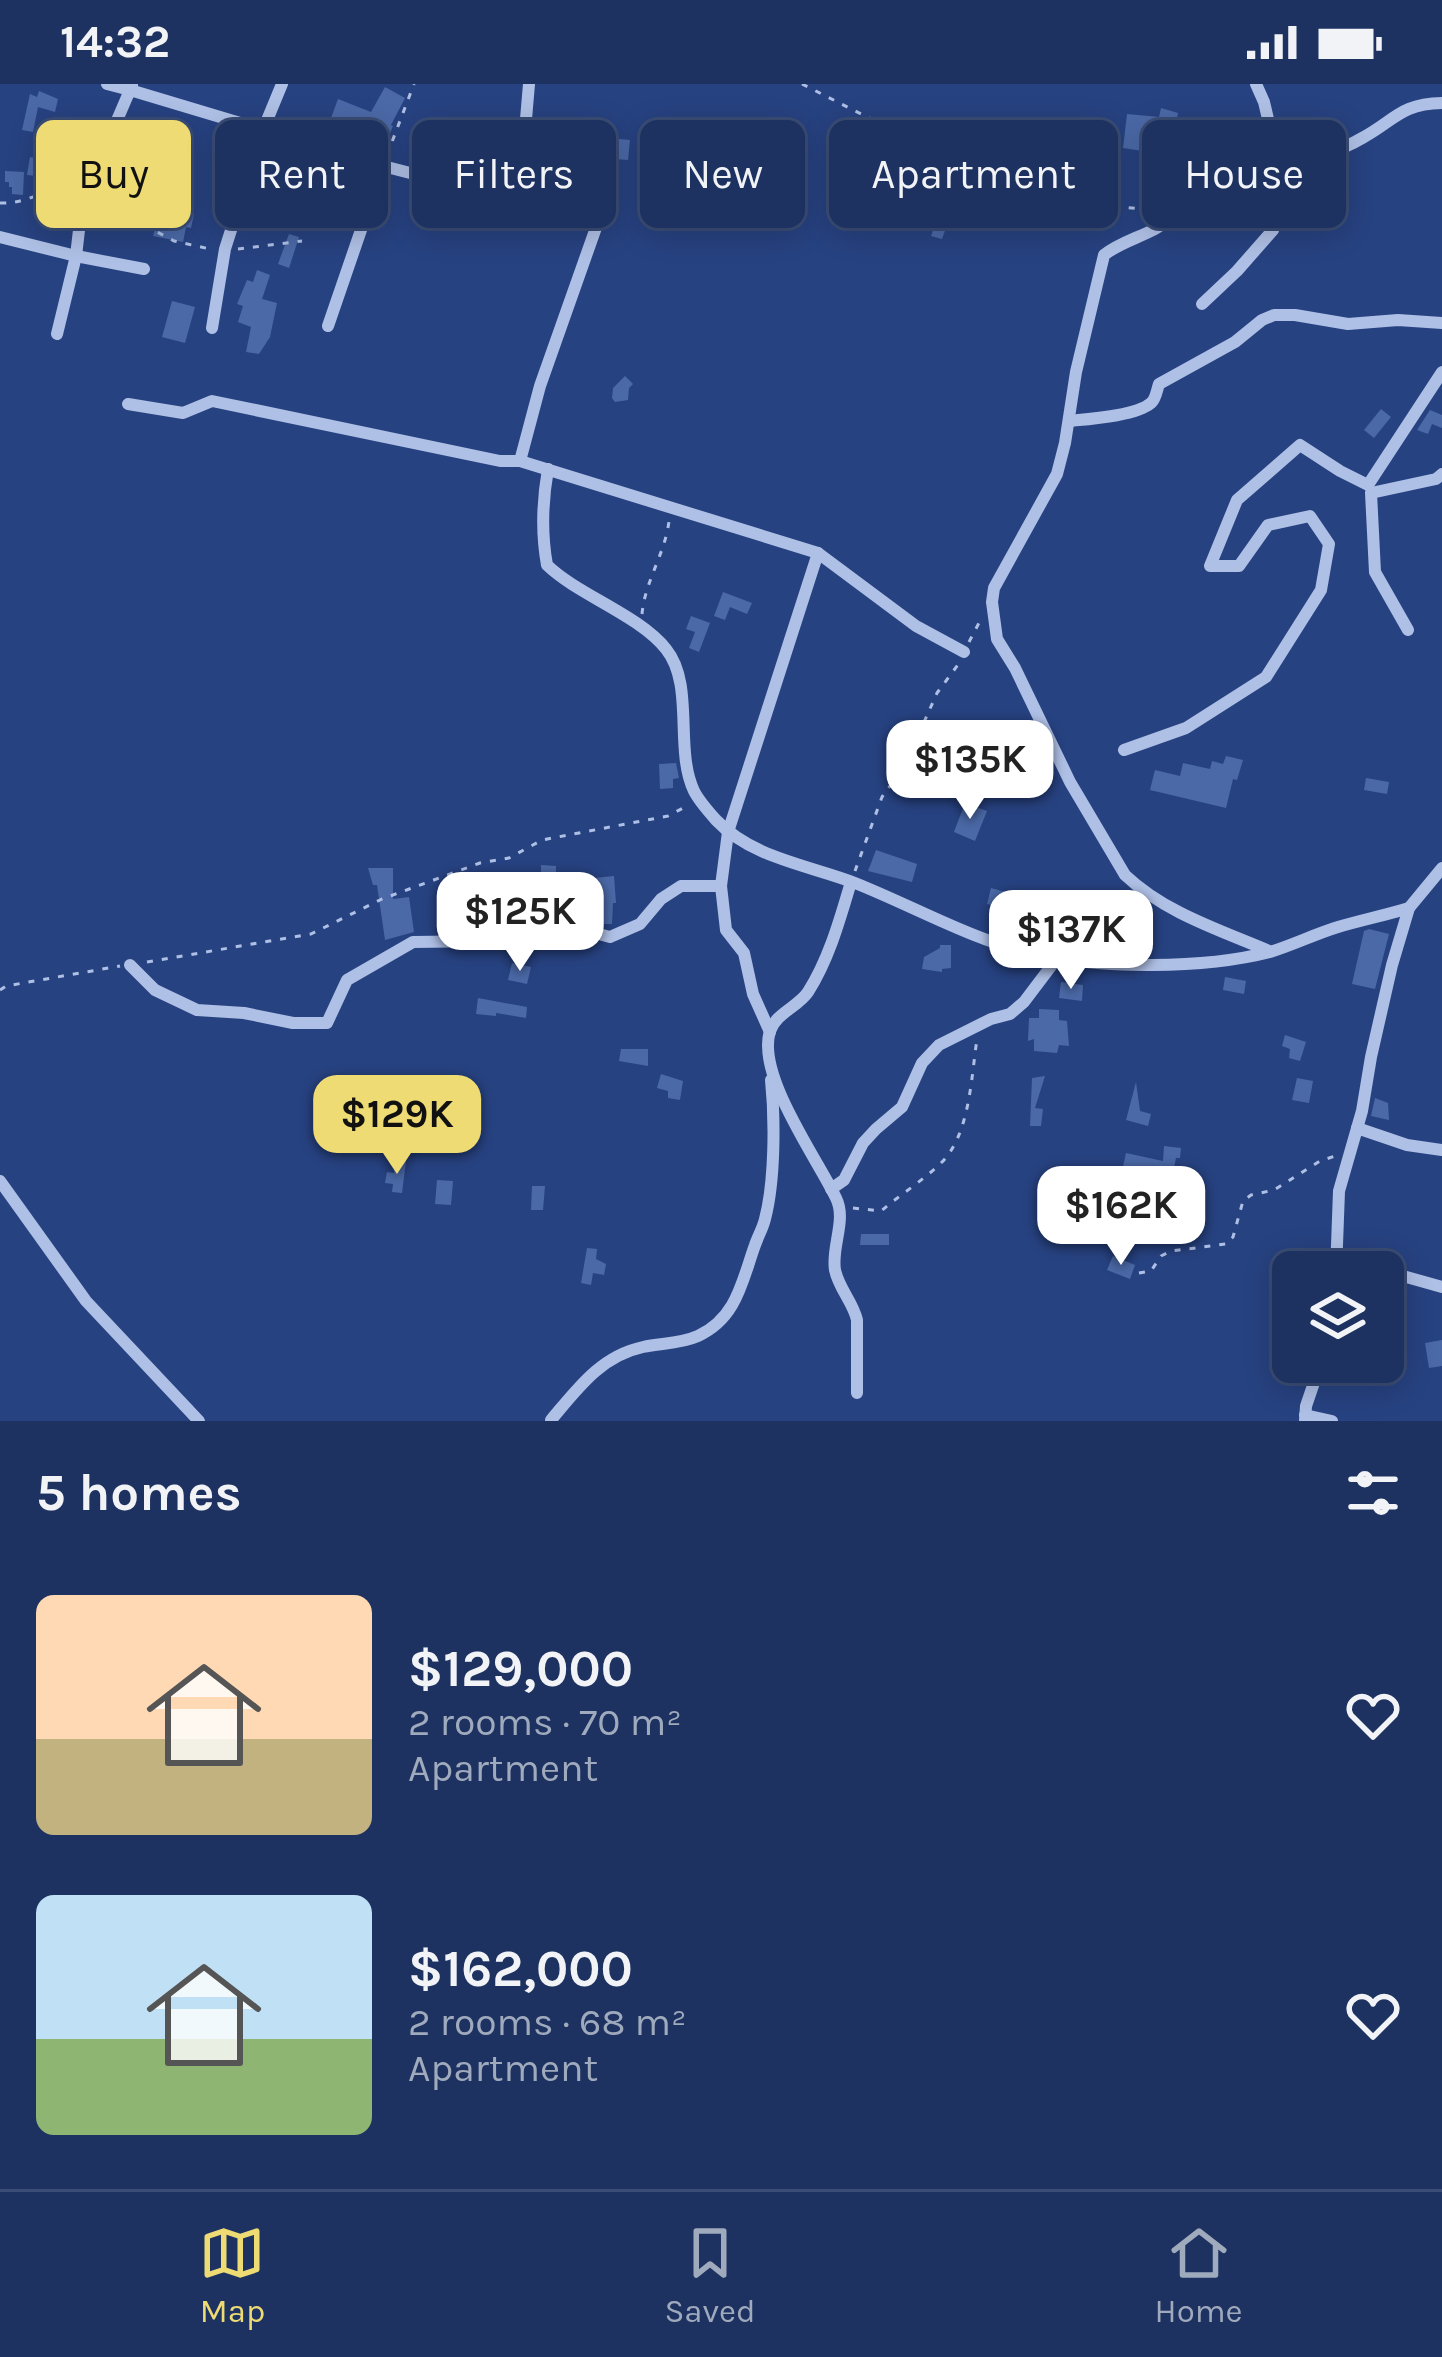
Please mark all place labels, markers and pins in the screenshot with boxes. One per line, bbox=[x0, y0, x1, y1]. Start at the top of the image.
pin: $135K bbox=[886, 720, 1054, 822]
pin: $125K bbox=[436, 872, 604, 974]
pin: $137K bbox=[987, 890, 1155, 992]
pin: $129K bbox=[313, 1075, 481, 1177]
pin: $162K bbox=[1037, 1166, 1205, 1268]

